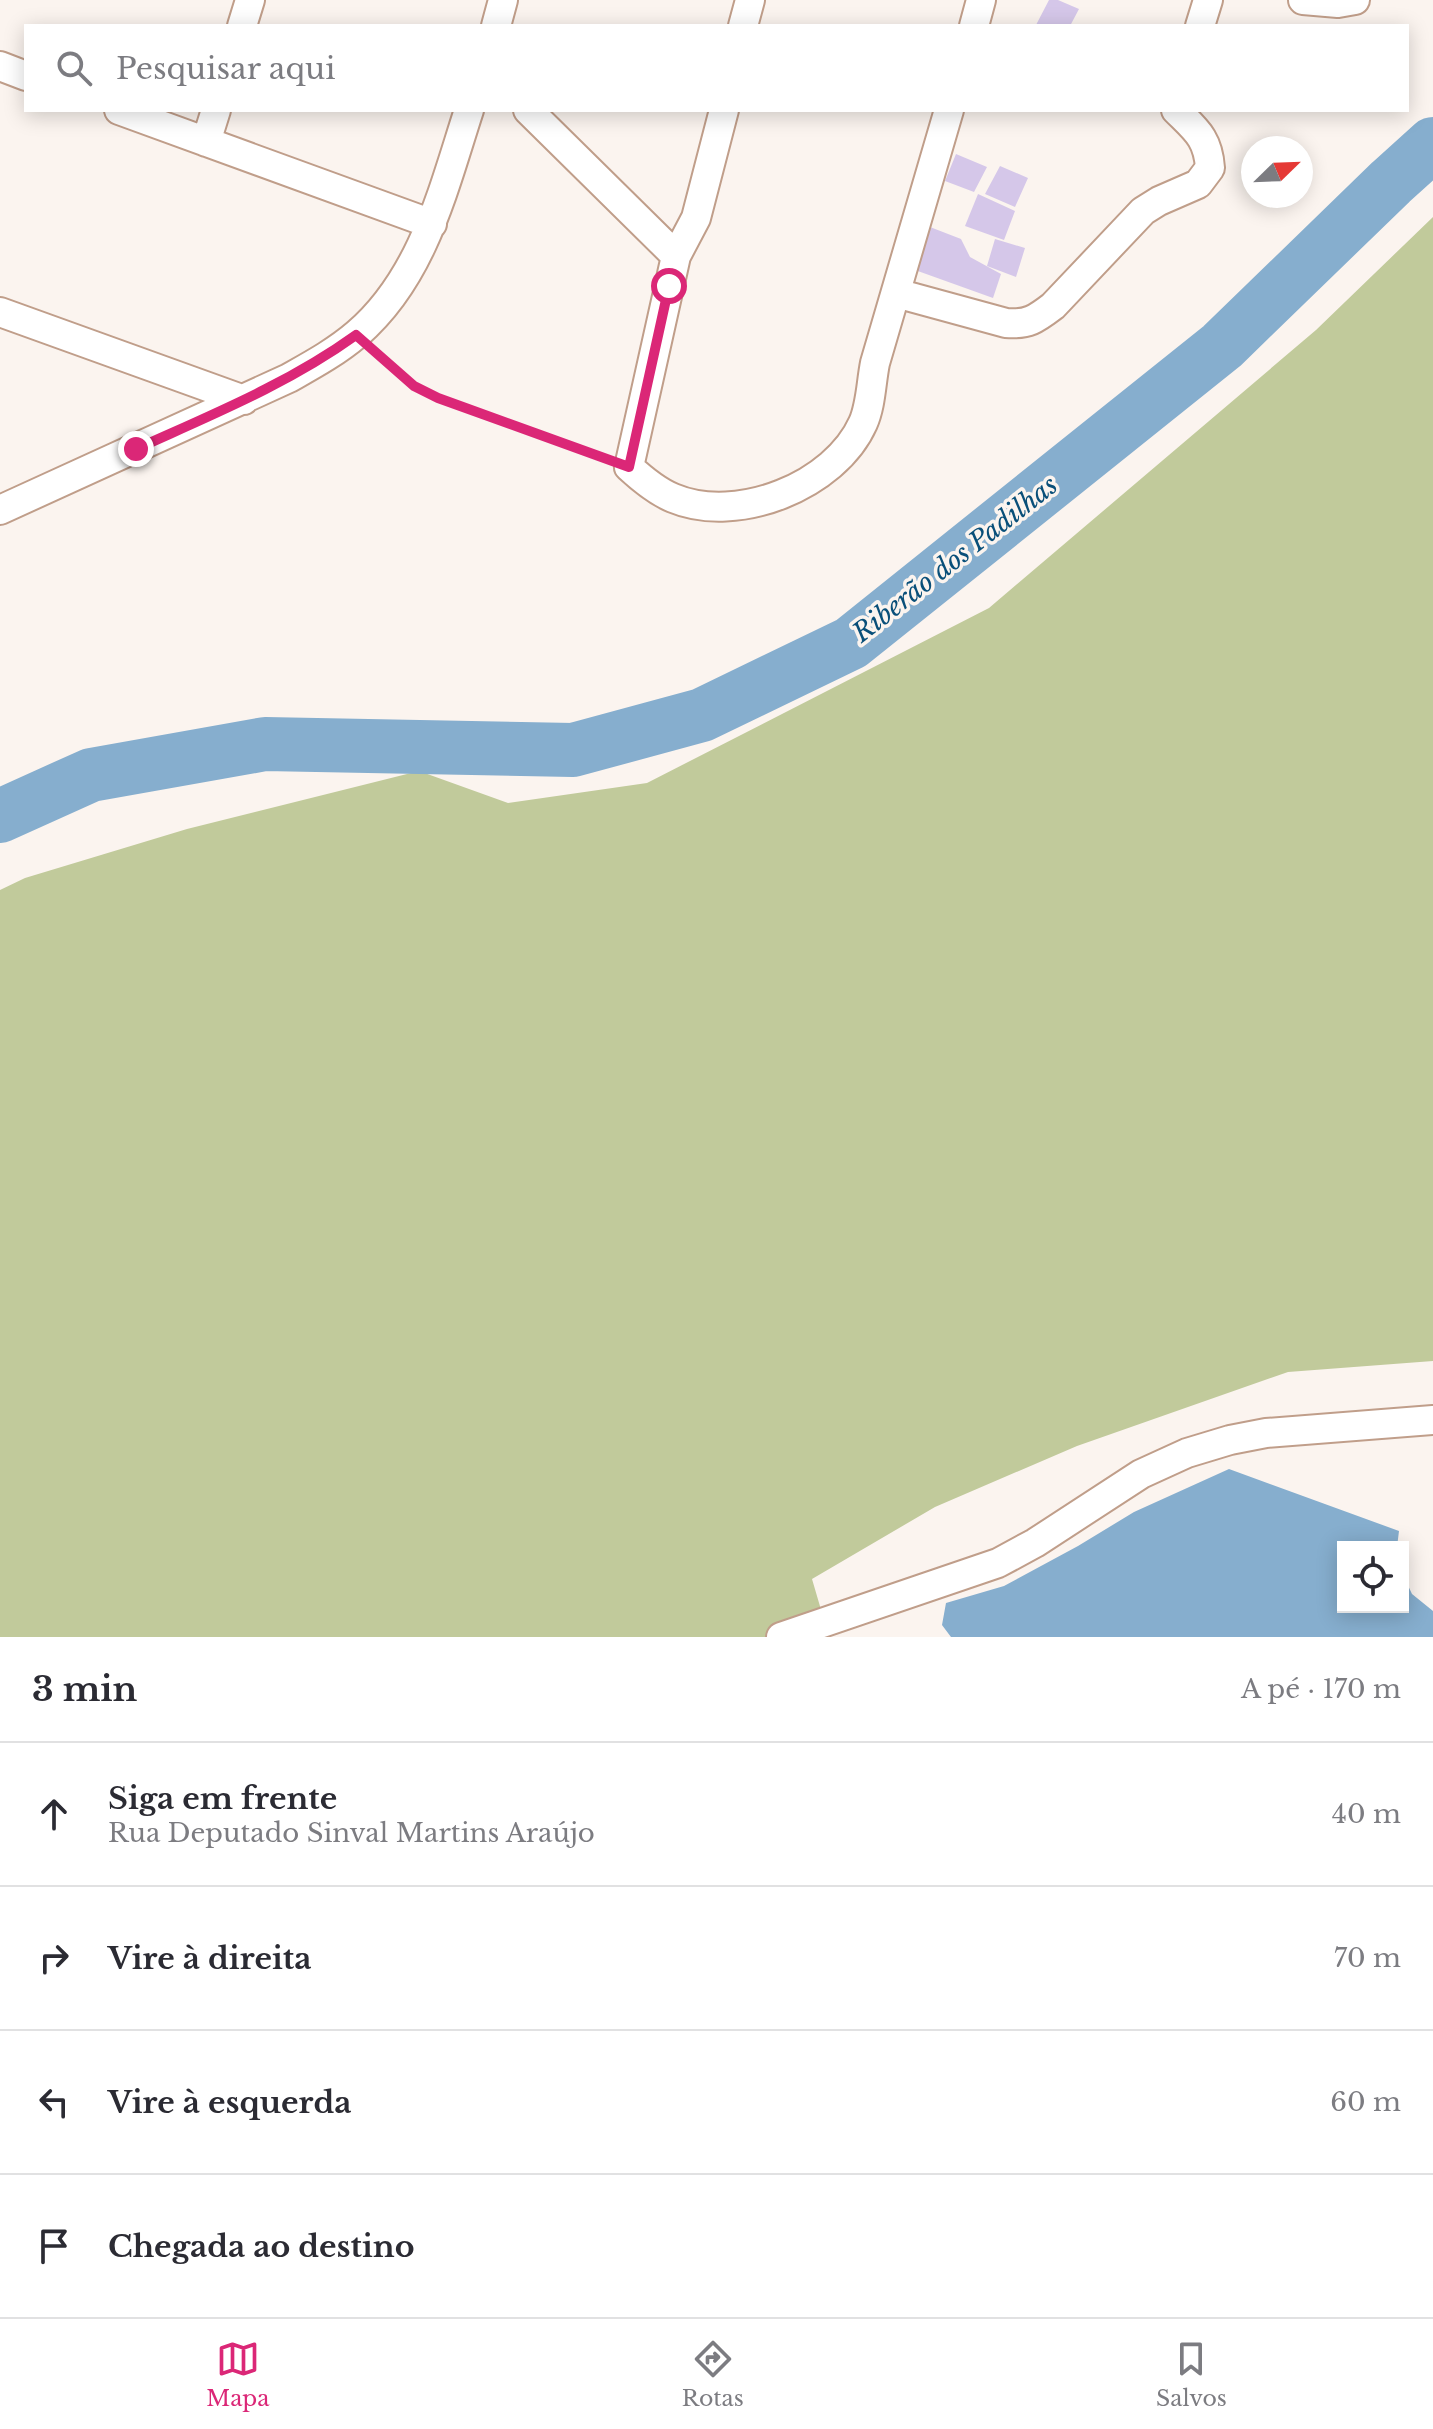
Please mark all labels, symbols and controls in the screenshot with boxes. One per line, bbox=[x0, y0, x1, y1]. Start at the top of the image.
search box bbox=[24, 24, 1409, 112]
icon: search bbox=[52, 46, 96, 90]
text: Pesquisar aqui bbox=[116, 50, 335, 87]
north arrow bbox=[1241, 136, 1313, 208]
route start bbox=[651, 268, 687, 304]
route end bbox=[118, 431, 154, 467]
water label: Riberão dos Padilhas bbox=[845, 469, 1064, 650]
map controls bbox=[1337, 1541, 1409, 1613]
button: locate bbox=[1337, 1541, 1409, 1613]
text: 3 min bbox=[32, 1668, 137, 1710]
text: A pé · 170 m bbox=[1241, 1673, 1401, 1705]
text: Siga em frente bbox=[108, 1780, 337, 1817]
icon: ahead bbox=[32, 1792, 76, 1836]
text: 40 m bbox=[1332, 1798, 1401, 1830]
text: Rua Deputado Sinval Martins Araújo bbox=[108, 1817, 595, 1849]
icon: right bbox=[32, 1936, 76, 1980]
text: Vire à direita bbox=[108, 1940, 312, 1977]
text: 70 m bbox=[1334, 1942, 1401, 1974]
icon: left bbox=[32, 2080, 76, 2124]
text: Vire à esquerda bbox=[108, 2084, 351, 2121]
text: 60 m bbox=[1330, 2086, 1401, 2118]
icon: arrive bbox=[32, 2224, 76, 2268]
text: Chegada ao destino bbox=[108, 2228, 414, 2265]
tab: Mapa bbox=[206, 2337, 269, 2412]
tab: Rotas bbox=[682, 2337, 744, 2412]
tab: Salvos bbox=[1156, 2337, 1227, 2412]

